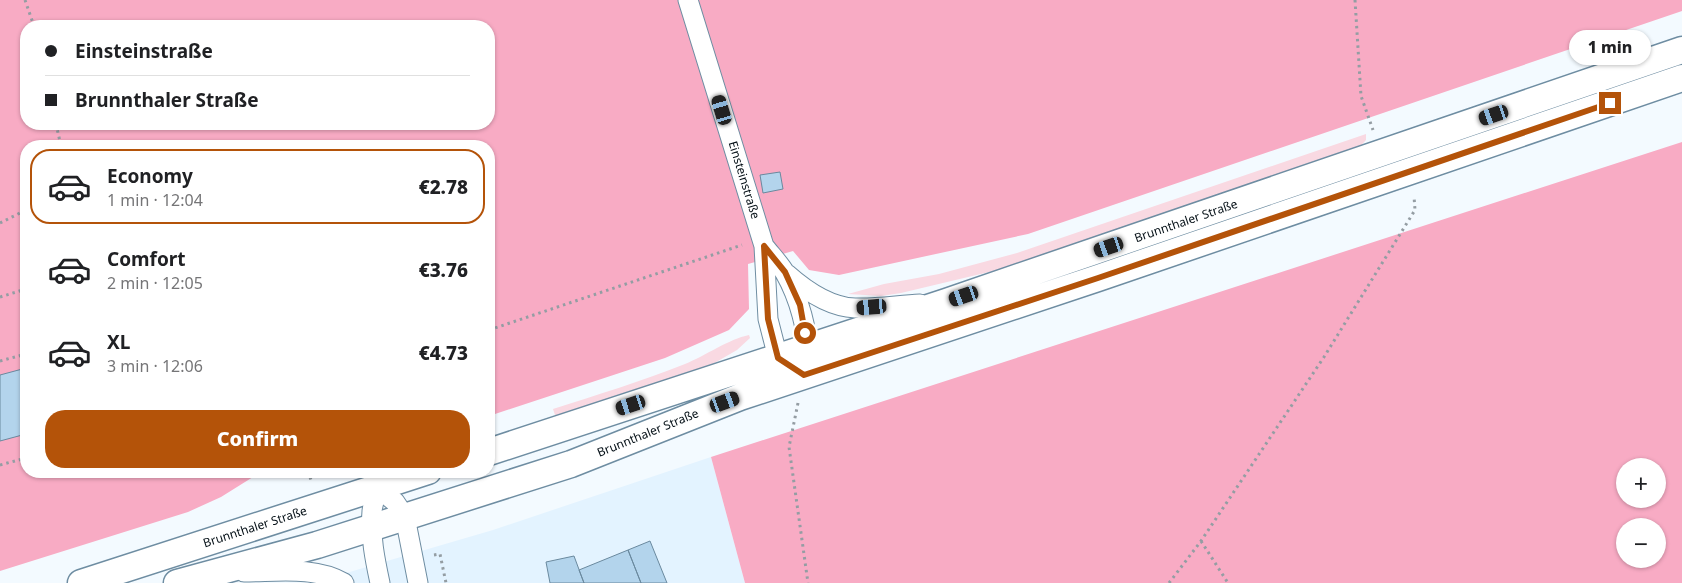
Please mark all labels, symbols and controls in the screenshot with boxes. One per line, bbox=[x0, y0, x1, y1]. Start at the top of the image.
callout: 1 min bbox=[1569, 31, 1651, 66]
text: 1 min bbox=[1588, 36, 1632, 58]
text: Einsteinstraße bbox=[75, 38, 213, 64]
text: Brunnthaler Straße bbox=[75, 87, 259, 113]
route end bbox=[1599, 92, 1621, 114]
car bbox=[710, 93, 733, 127]
car bbox=[1477, 103, 1510, 127]
street label: Einsteinstraße bbox=[725, 139, 764, 221]
text: Economy bbox=[107, 163, 193, 189]
icon: car bbox=[47, 164, 92, 209]
text: €2.78 bbox=[419, 174, 468, 200]
text: 1 min · 12:04 bbox=[107, 189, 203, 211]
street label: Brunnthaler Straße bbox=[1132, 195, 1240, 246]
car bbox=[1092, 235, 1125, 259]
text: Comfort bbox=[107, 246, 186, 272]
icon: car bbox=[47, 247, 92, 292]
text: €3.76 bbox=[419, 257, 468, 283]
text: 2 min · 12:05 bbox=[107, 272, 203, 294]
car bbox=[947, 284, 980, 308]
car bbox=[856, 298, 887, 316]
route start bbox=[794, 322, 816, 344]
text: XL bbox=[107, 329, 130, 355]
icon: car bbox=[47, 330, 92, 375]
text: €4.73 bbox=[419, 340, 468, 366]
text: 3 min · 12:06 bbox=[107, 355, 203, 377]
car bbox=[708, 390, 741, 414]
car bbox=[614, 393, 647, 417]
street label: Brunnthaler Straße bbox=[594, 404, 701, 461]
button: Confirm bbox=[45, 410, 470, 468]
map controls bbox=[1616, 458, 1666, 568]
button: + bbox=[1616, 458, 1666, 508]
street label: Brunnthaler Straße bbox=[201, 502, 309, 551]
button: − bbox=[1616, 518, 1666, 568]

